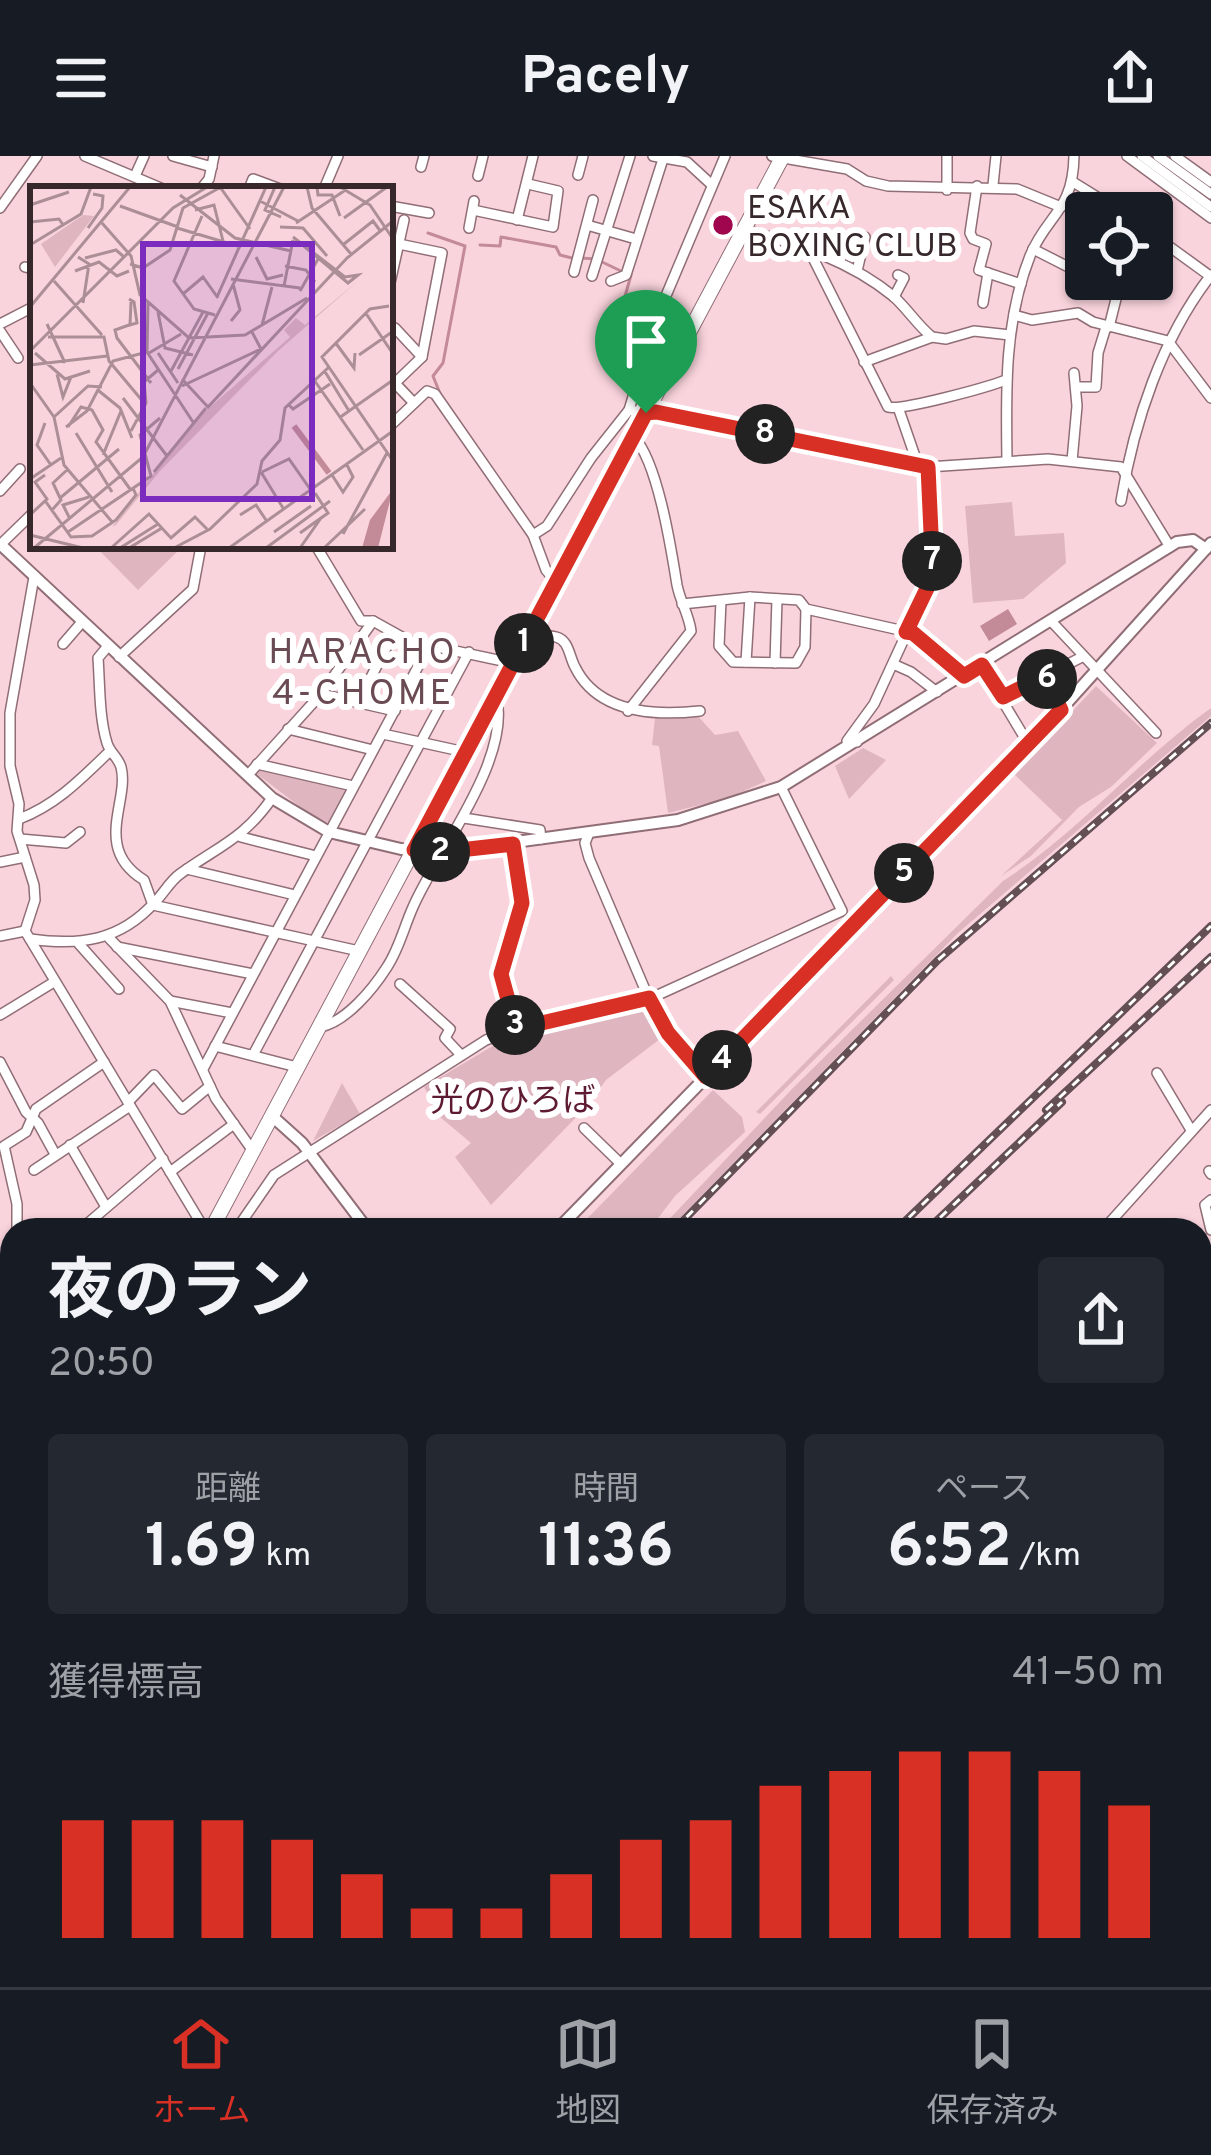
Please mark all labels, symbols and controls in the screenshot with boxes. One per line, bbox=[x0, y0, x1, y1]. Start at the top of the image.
text: Pacely bbox=[521, 44, 690, 113]
icon: menu bbox=[48, 45, 114, 111]
icon: share bbox=[1097, 45, 1163, 111]
inset map bbox=[30, 186, 393, 549]
place label: ESAKA BOXING CLUB bbox=[747, 189, 958, 269]
map controls bbox=[1065, 192, 1173, 300]
button: locate bbox=[1065, 192, 1173, 300]
marker: ESAKA BOXING CLUB bbox=[710, 212, 736, 238]
pin bbox=[595, 290, 697, 413]
icon: arrive bbox=[613, 308, 679, 374]
pin: 8 bbox=[735, 404, 795, 464]
text: 8 bbox=[755, 413, 775, 455]
pin: 7 bbox=[902, 531, 962, 591]
text: 7 bbox=[923, 540, 941, 582]
pin: 1 bbox=[494, 613, 554, 673]
text: 1 bbox=[517, 622, 531, 664]
district label: HARACHO 4-CHOME bbox=[268, 631, 458, 718]
pin: 6 bbox=[1017, 649, 1077, 709]
text: 6 bbox=[1037, 658, 1057, 700]
pin: 2 bbox=[410, 822, 470, 882]
text: 2 bbox=[430, 831, 450, 873]
pin: 5 bbox=[874, 843, 934, 903]
text: 5 bbox=[894, 852, 914, 894]
pin: 3 bbox=[485, 995, 545, 1055]
text: 3 bbox=[505, 1004, 525, 1046]
pin: 4 bbox=[692, 1030, 752, 1090]
text: 4 bbox=[711, 1039, 733, 1081]
park label: 光のひろば bbox=[431, 1082, 596, 1124]
text: 夜のラン bbox=[48, 1254, 312, 1337]
button: share bbox=[1038, 1257, 1164, 1383]
text: 20:50 bbox=[48, 1341, 155, 1390]
text: 距離 bbox=[195, 1470, 261, 1512]
text: 時間 bbox=[573, 1470, 639, 1512]
text: ペース bbox=[935, 1470, 1033, 1512]
text: 1.69 bbox=[145, 1512, 258, 1588]
text: 11:36 bbox=[538, 1512, 674, 1588]
text: 6:52 bbox=[887, 1512, 1012, 1588]
text: km bbox=[258, 1536, 311, 1578]
text: /km bbox=[1012, 1536, 1081, 1578]
text: 41–50 m bbox=[1012, 1650, 1164, 1699]
text: 獲得標高 bbox=[48, 1661, 204, 1710]
tab: ホーム bbox=[152, 2011, 251, 2134]
tab: 地図 bbox=[555, 2011, 621, 2134]
tab: 保存済み bbox=[926, 2011, 1058, 2134]

